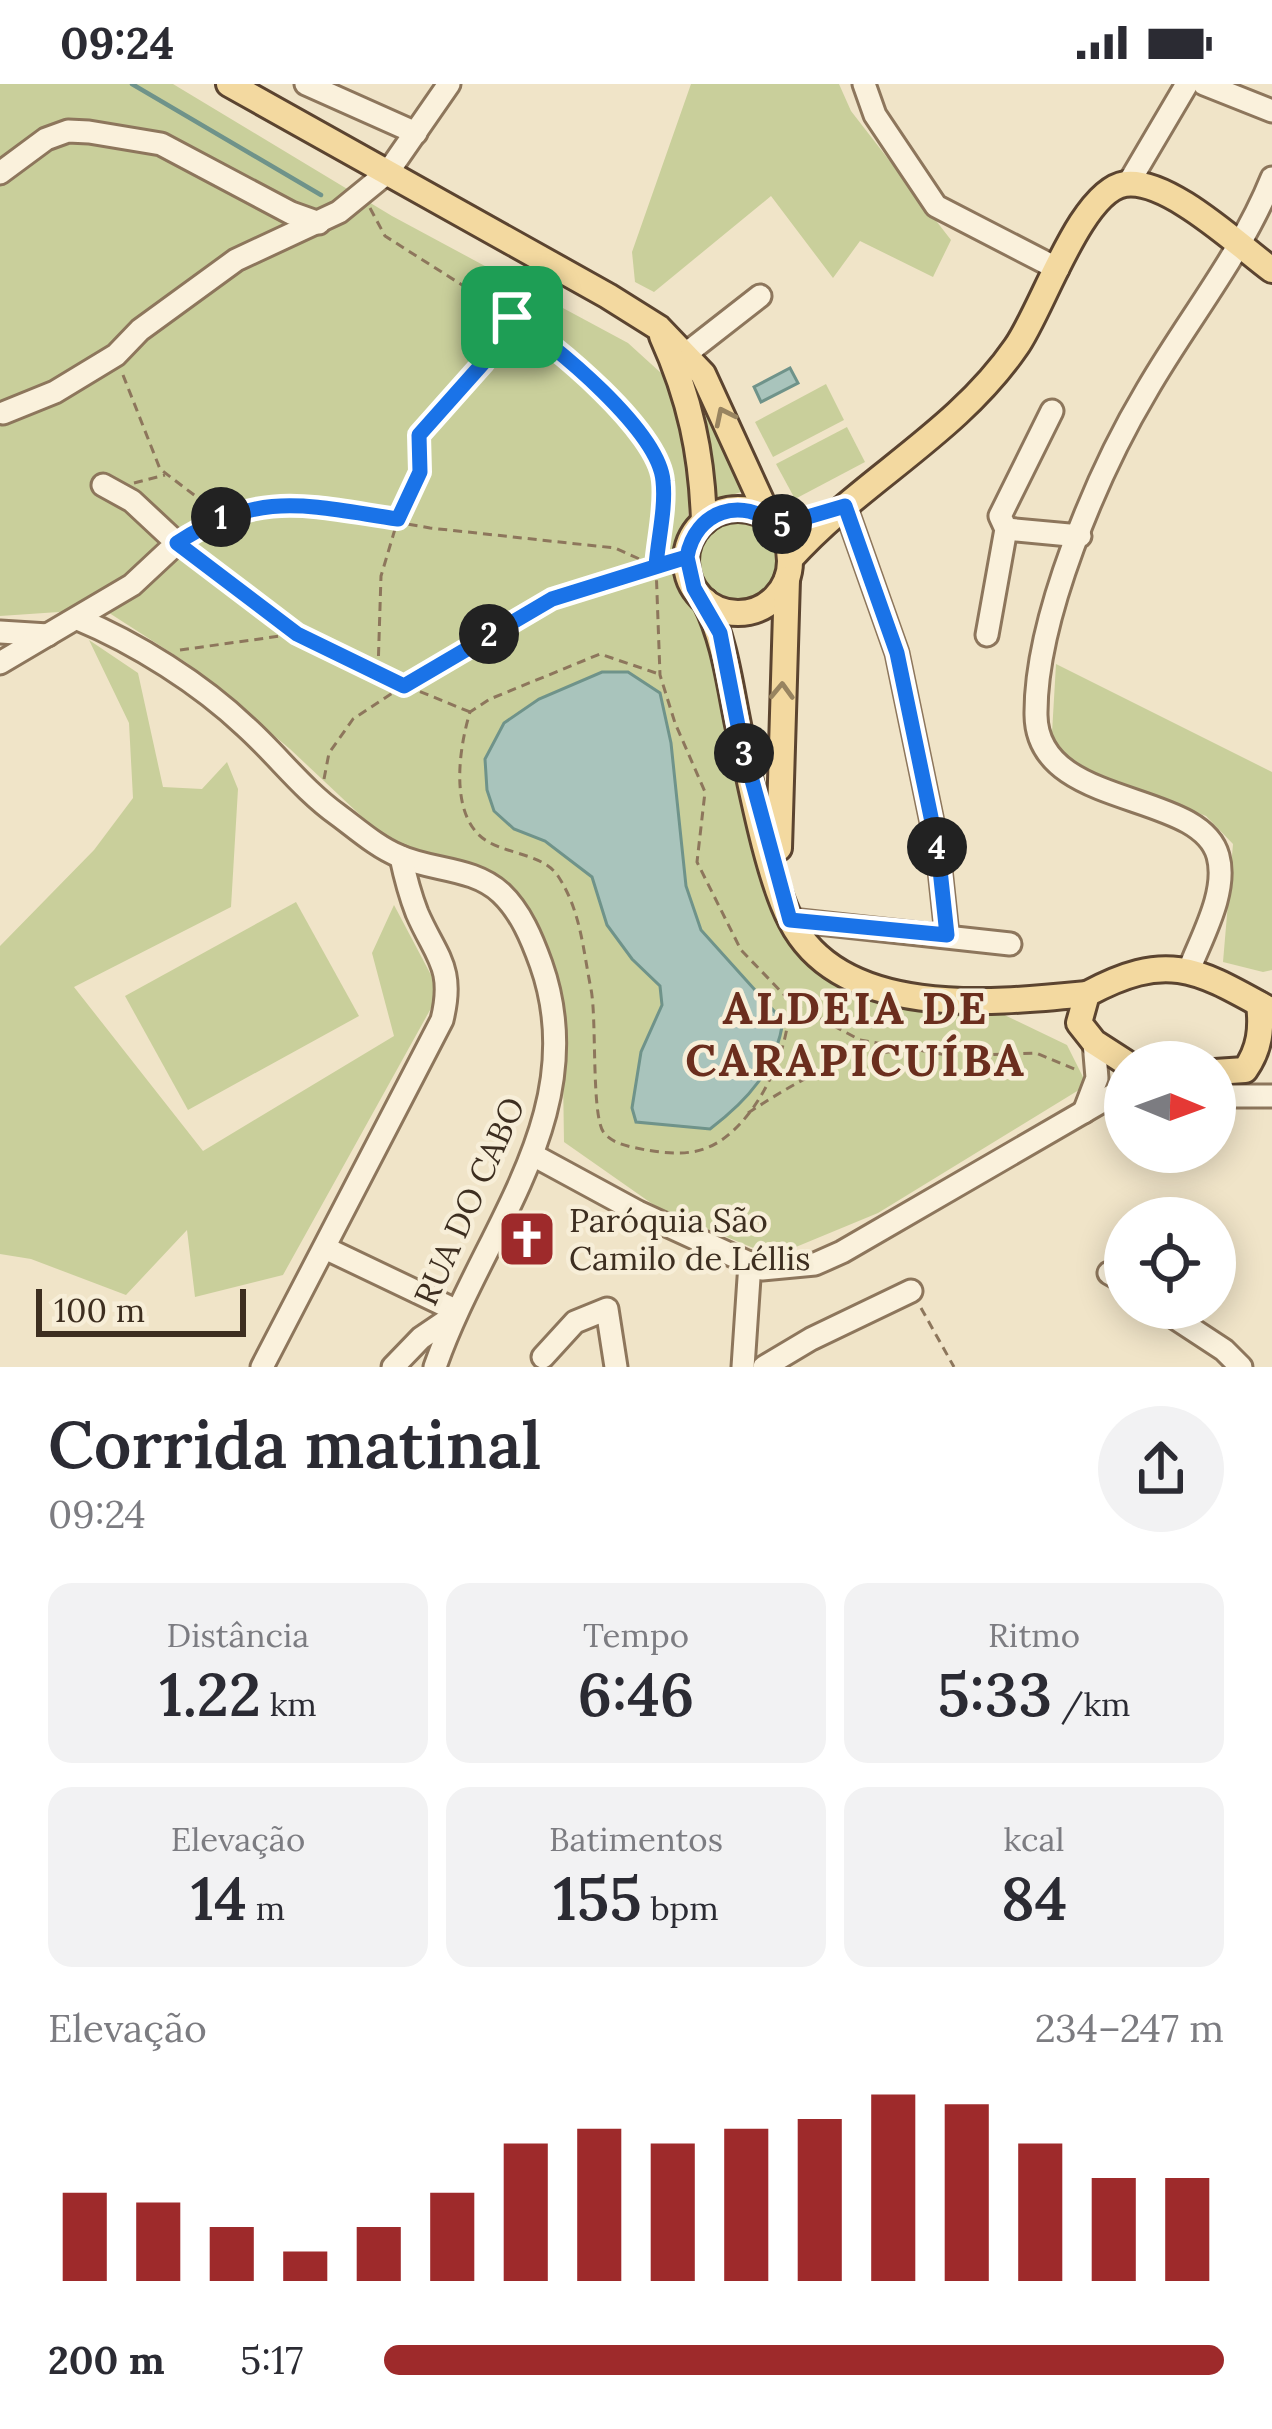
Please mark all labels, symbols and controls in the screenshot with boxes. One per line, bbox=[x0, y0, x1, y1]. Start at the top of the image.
text: 09:24 bbox=[60, 14, 174, 71]
pin bbox=[461, 266, 563, 368]
icon: arrive bbox=[479, 284, 545, 350]
one-way arrow bbox=[715, 407, 738, 428]
pin: 1 bbox=[191, 487, 251, 547]
pin: 5 bbox=[752, 494, 812, 554]
text: 1 bbox=[214, 496, 228, 538]
text: 5 bbox=[773, 503, 791, 545]
pin: 2 bbox=[459, 604, 519, 664]
text: 2 bbox=[480, 613, 498, 655]
one-way arrow bbox=[769, 681, 795, 700]
pin: 3 bbox=[714, 723, 774, 783]
text: 3 bbox=[735, 732, 753, 774]
pin: 4 bbox=[907, 817, 967, 877]
text: 4 bbox=[928, 826, 946, 868]
district label: ALDEIA DE CARAPICUÍBA bbox=[685, 979, 1027, 1088]
north arrow bbox=[1104, 1041, 1236, 1173]
map controls bbox=[1104, 1041, 1236, 1329]
street label: RUA DO CABO bbox=[404, 1090, 534, 1312]
button: locate bbox=[1104, 1197, 1236, 1329]
place label: Paróquia São Camilo de Léllis bbox=[569, 1199, 811, 1279]
church icon: Paróquia São Camilo de Léllis bbox=[496, 1208, 558, 1270]
scale bar bbox=[36, 1283, 246, 1336]
text: 100 m bbox=[54, 1289, 145, 1331]
text: Corrida matinal bbox=[48, 1402, 541, 1486]
button: share bbox=[1098, 1406, 1224, 1532]
text: 09:24 bbox=[48, 1489, 146, 1539]
text: Distância bbox=[167, 1614, 309, 1656]
text: Tempo bbox=[583, 1614, 689, 1656]
text: Ritmo bbox=[988, 1614, 1080, 1656]
text: 1.22 bbox=[159, 1656, 261, 1732]
text: 6:46 bbox=[578, 1656, 694, 1732]
text: 5:33 bbox=[937, 1656, 1052, 1732]
text: km bbox=[261, 1683, 317, 1725]
text: /km bbox=[1052, 1683, 1131, 1725]
text: Elevação bbox=[171, 1818, 305, 1860]
text: Batimentos bbox=[549, 1818, 723, 1860]
text: kcal bbox=[1004, 1818, 1064, 1860]
text: 14 bbox=[191, 1860, 247, 1936]
text: 155 bbox=[553, 1860, 642, 1936]
text: 84 bbox=[1001, 1860, 1067, 1936]
text: m bbox=[247, 1887, 285, 1929]
text: bpm bbox=[642, 1887, 719, 1929]
text: Elevação bbox=[48, 2003, 207, 2053]
text: 234–247 m bbox=[1035, 2003, 1224, 2053]
text: 200 m bbox=[48, 2335, 165, 2385]
text: 5:17 bbox=[240, 2335, 303, 2385]

